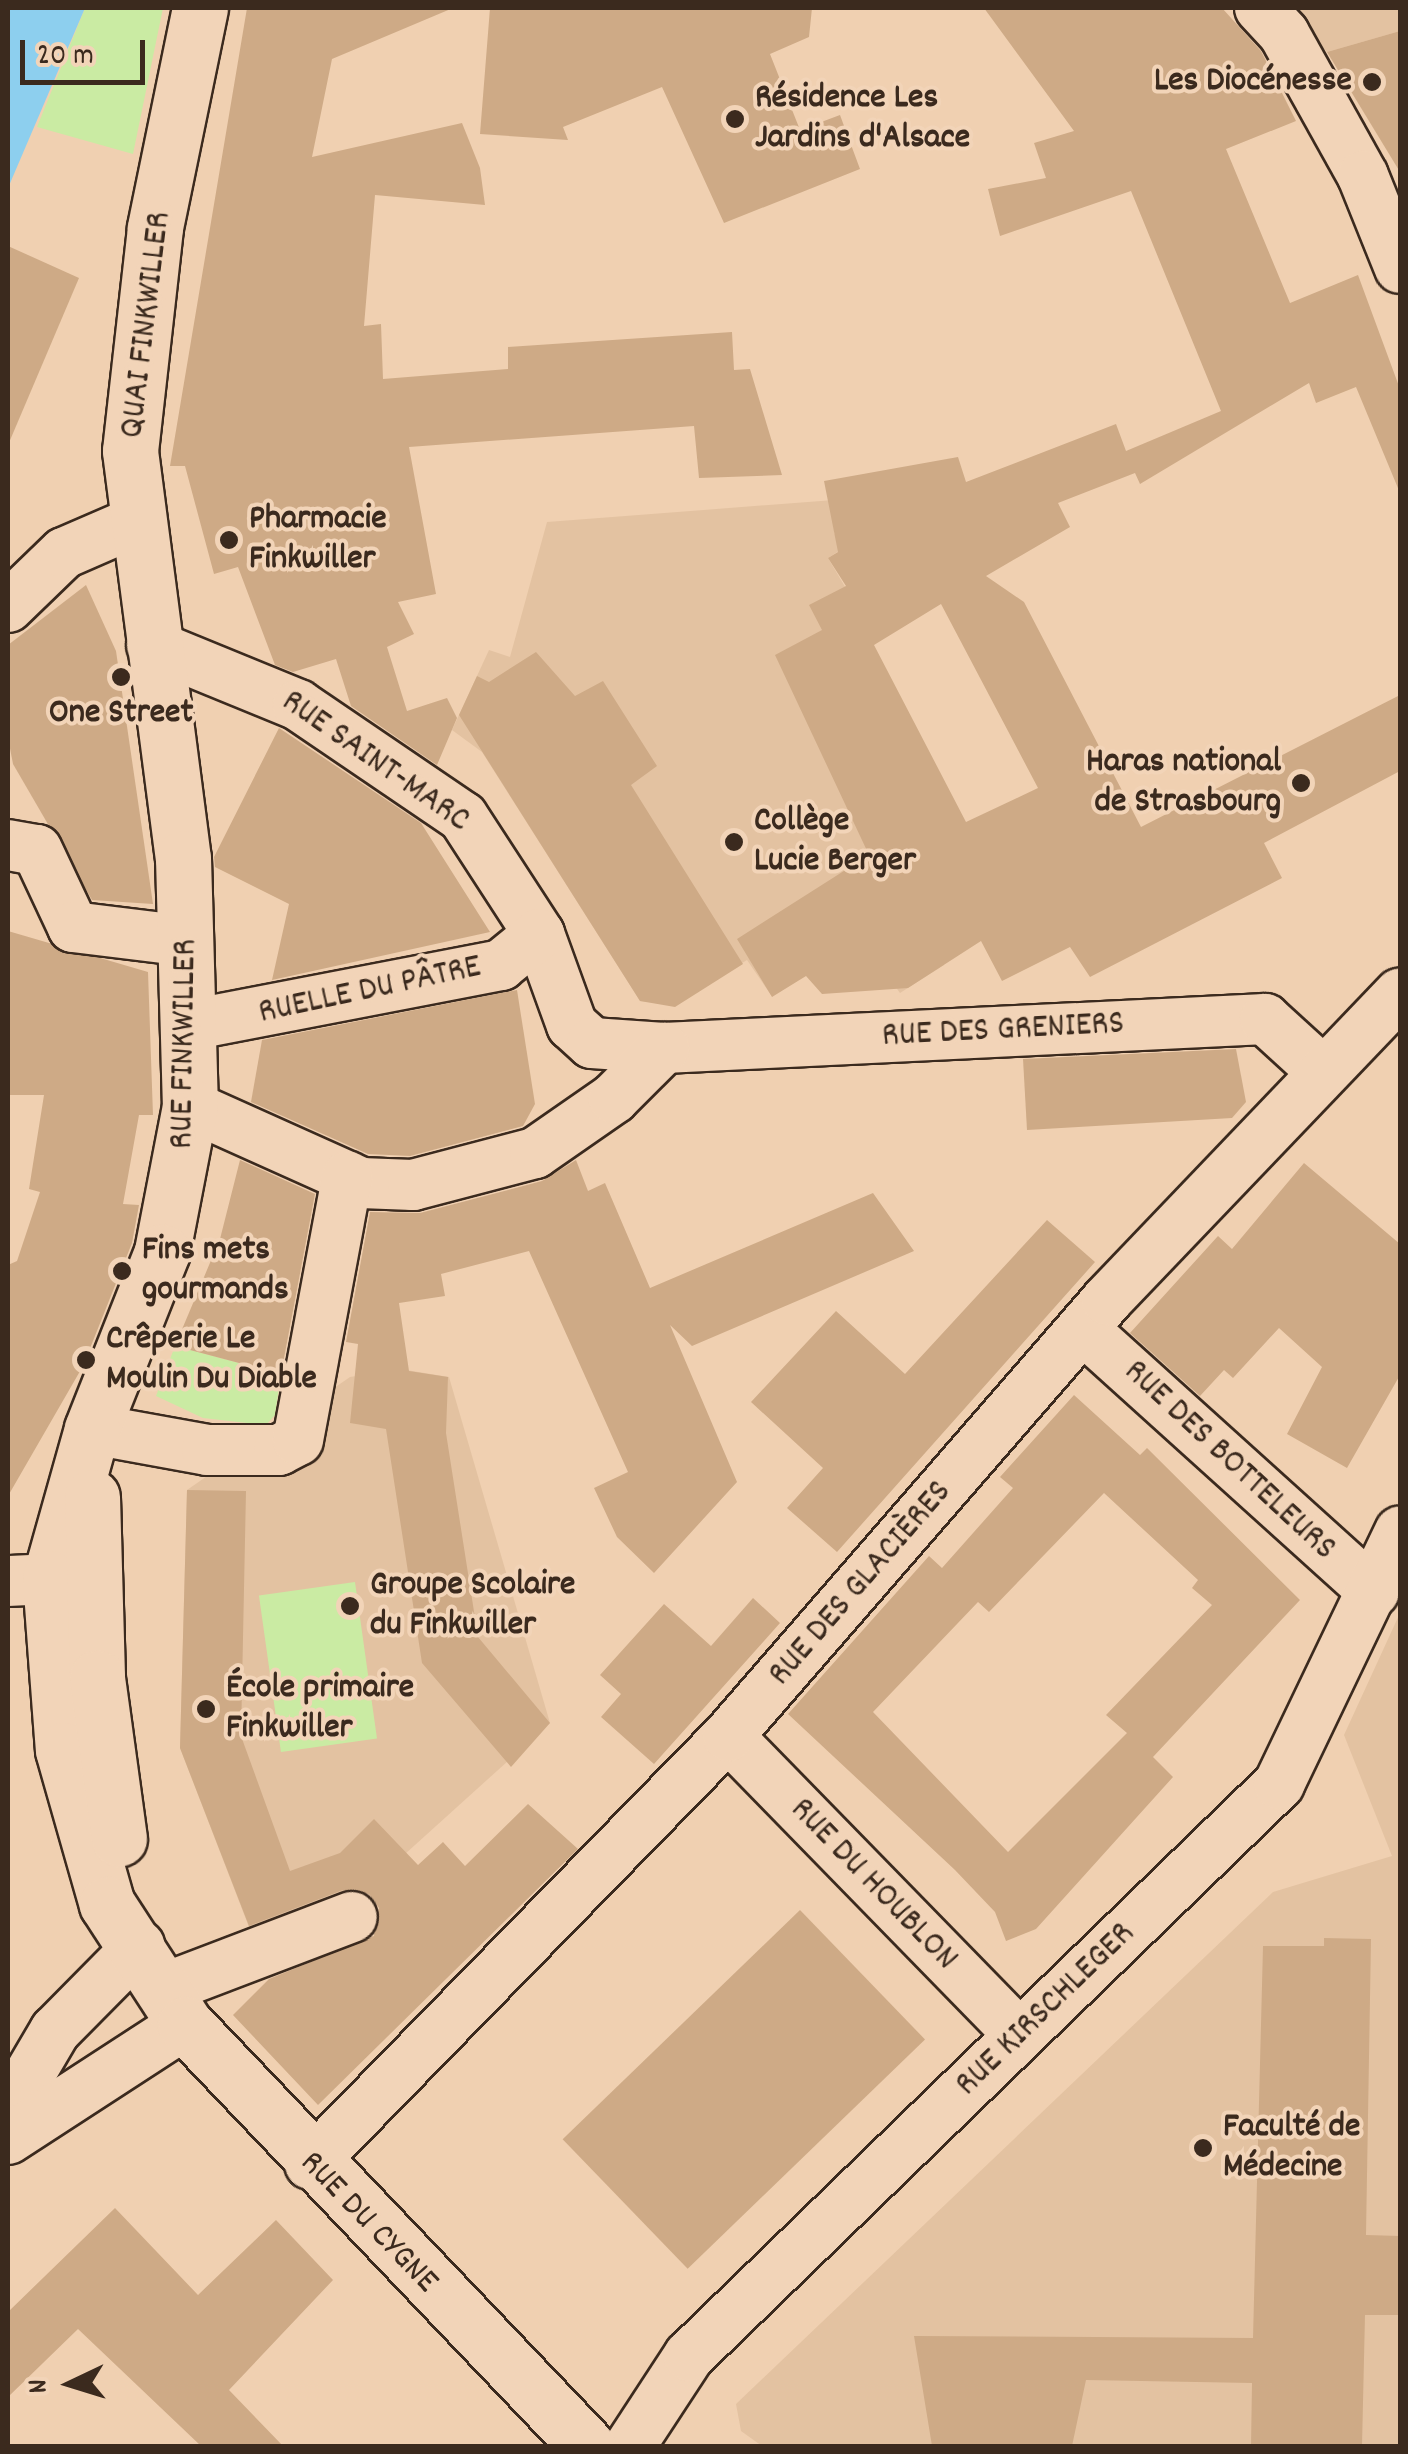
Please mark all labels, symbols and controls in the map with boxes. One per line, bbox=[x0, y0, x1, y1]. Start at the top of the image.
scale bar bbox=[25, 20, 150, 82]
text: 20 m bbox=[37, 36, 94, 79]
place label: Les Diocénesse bbox=[1154, 61, 1352, 103]
marker: Les Diocénesse bbox=[1361, 71, 1383, 93]
place label: Résidence Les Jardins d'Alsace bbox=[755, 78, 970, 160]
marker: Résidence Les Jardins d'Alsace bbox=[724, 108, 746, 130]
street label: QUAI FINKWILLER bbox=[112, 209, 182, 441]
place label: Pharmacie Finkwiller bbox=[249, 499, 387, 581]
marker: Pharmacie Finkwiller bbox=[218, 529, 240, 551]
marker: One Street bbox=[110, 666, 132, 688]
street label: RUE SAINT-MARC bbox=[273, 682, 477, 842]
place label: One Street bbox=[49, 693, 193, 735]
place label: Haras national de Strasbourg bbox=[1086, 742, 1281, 824]
marker: Haras national de Strasbourg bbox=[1290, 772, 1312, 794]
place label: Collège Lucie Berger bbox=[754, 801, 916, 883]
marker: Collège Lucie Berger bbox=[723, 831, 745, 853]
street label: RUE FINKWILLER bbox=[162, 939, 208, 1149]
street label: RUELLE DU PÂTRE bbox=[255, 947, 485, 1035]
street label: RUE DES GRENIERS bbox=[881, 1004, 1125, 1058]
place label: Fins mets gourmands bbox=[142, 1230, 289, 1312]
marker: Fins mets gourmands bbox=[111, 1260, 133, 1282]
place label: Crêperie Le Moulin Du Diable bbox=[106, 1319, 317, 1401]
marker: Crêperie Le Moulin Du Diable bbox=[75, 1349, 97, 1371]
street label: RUE DES BOTTELEURS bbox=[1114, 1352, 1344, 1570]
street label: RUE DES GLACIÈRES bbox=[760, 1473, 962, 1695]
place label: Groupe Scolaire du Finkwiller bbox=[370, 1565, 575, 1647]
marker: Groupe Scolaire du Finkwiller bbox=[339, 1595, 361, 1617]
place label: École primaire Finkwiller bbox=[226, 1668, 414, 1750]
marker: École primaire Finkwiller bbox=[195, 1698, 217, 1720]
street label: RUE DU HOUBLON bbox=[780, 1790, 966, 1980]
street label: RUE KIRSCHLEGER bbox=[947, 1914, 1145, 2106]
place label: Faculté de Médecine bbox=[1223, 2107, 1360, 2189]
marker: Faculté de Médecine bbox=[1192, 2137, 1214, 2159]
street label: RUE DU CYGNE bbox=[290, 2143, 446, 2303]
north arrow bbox=[20, 2334, 120, 2434]
text: N bbox=[20, 2378, 61, 2394]

